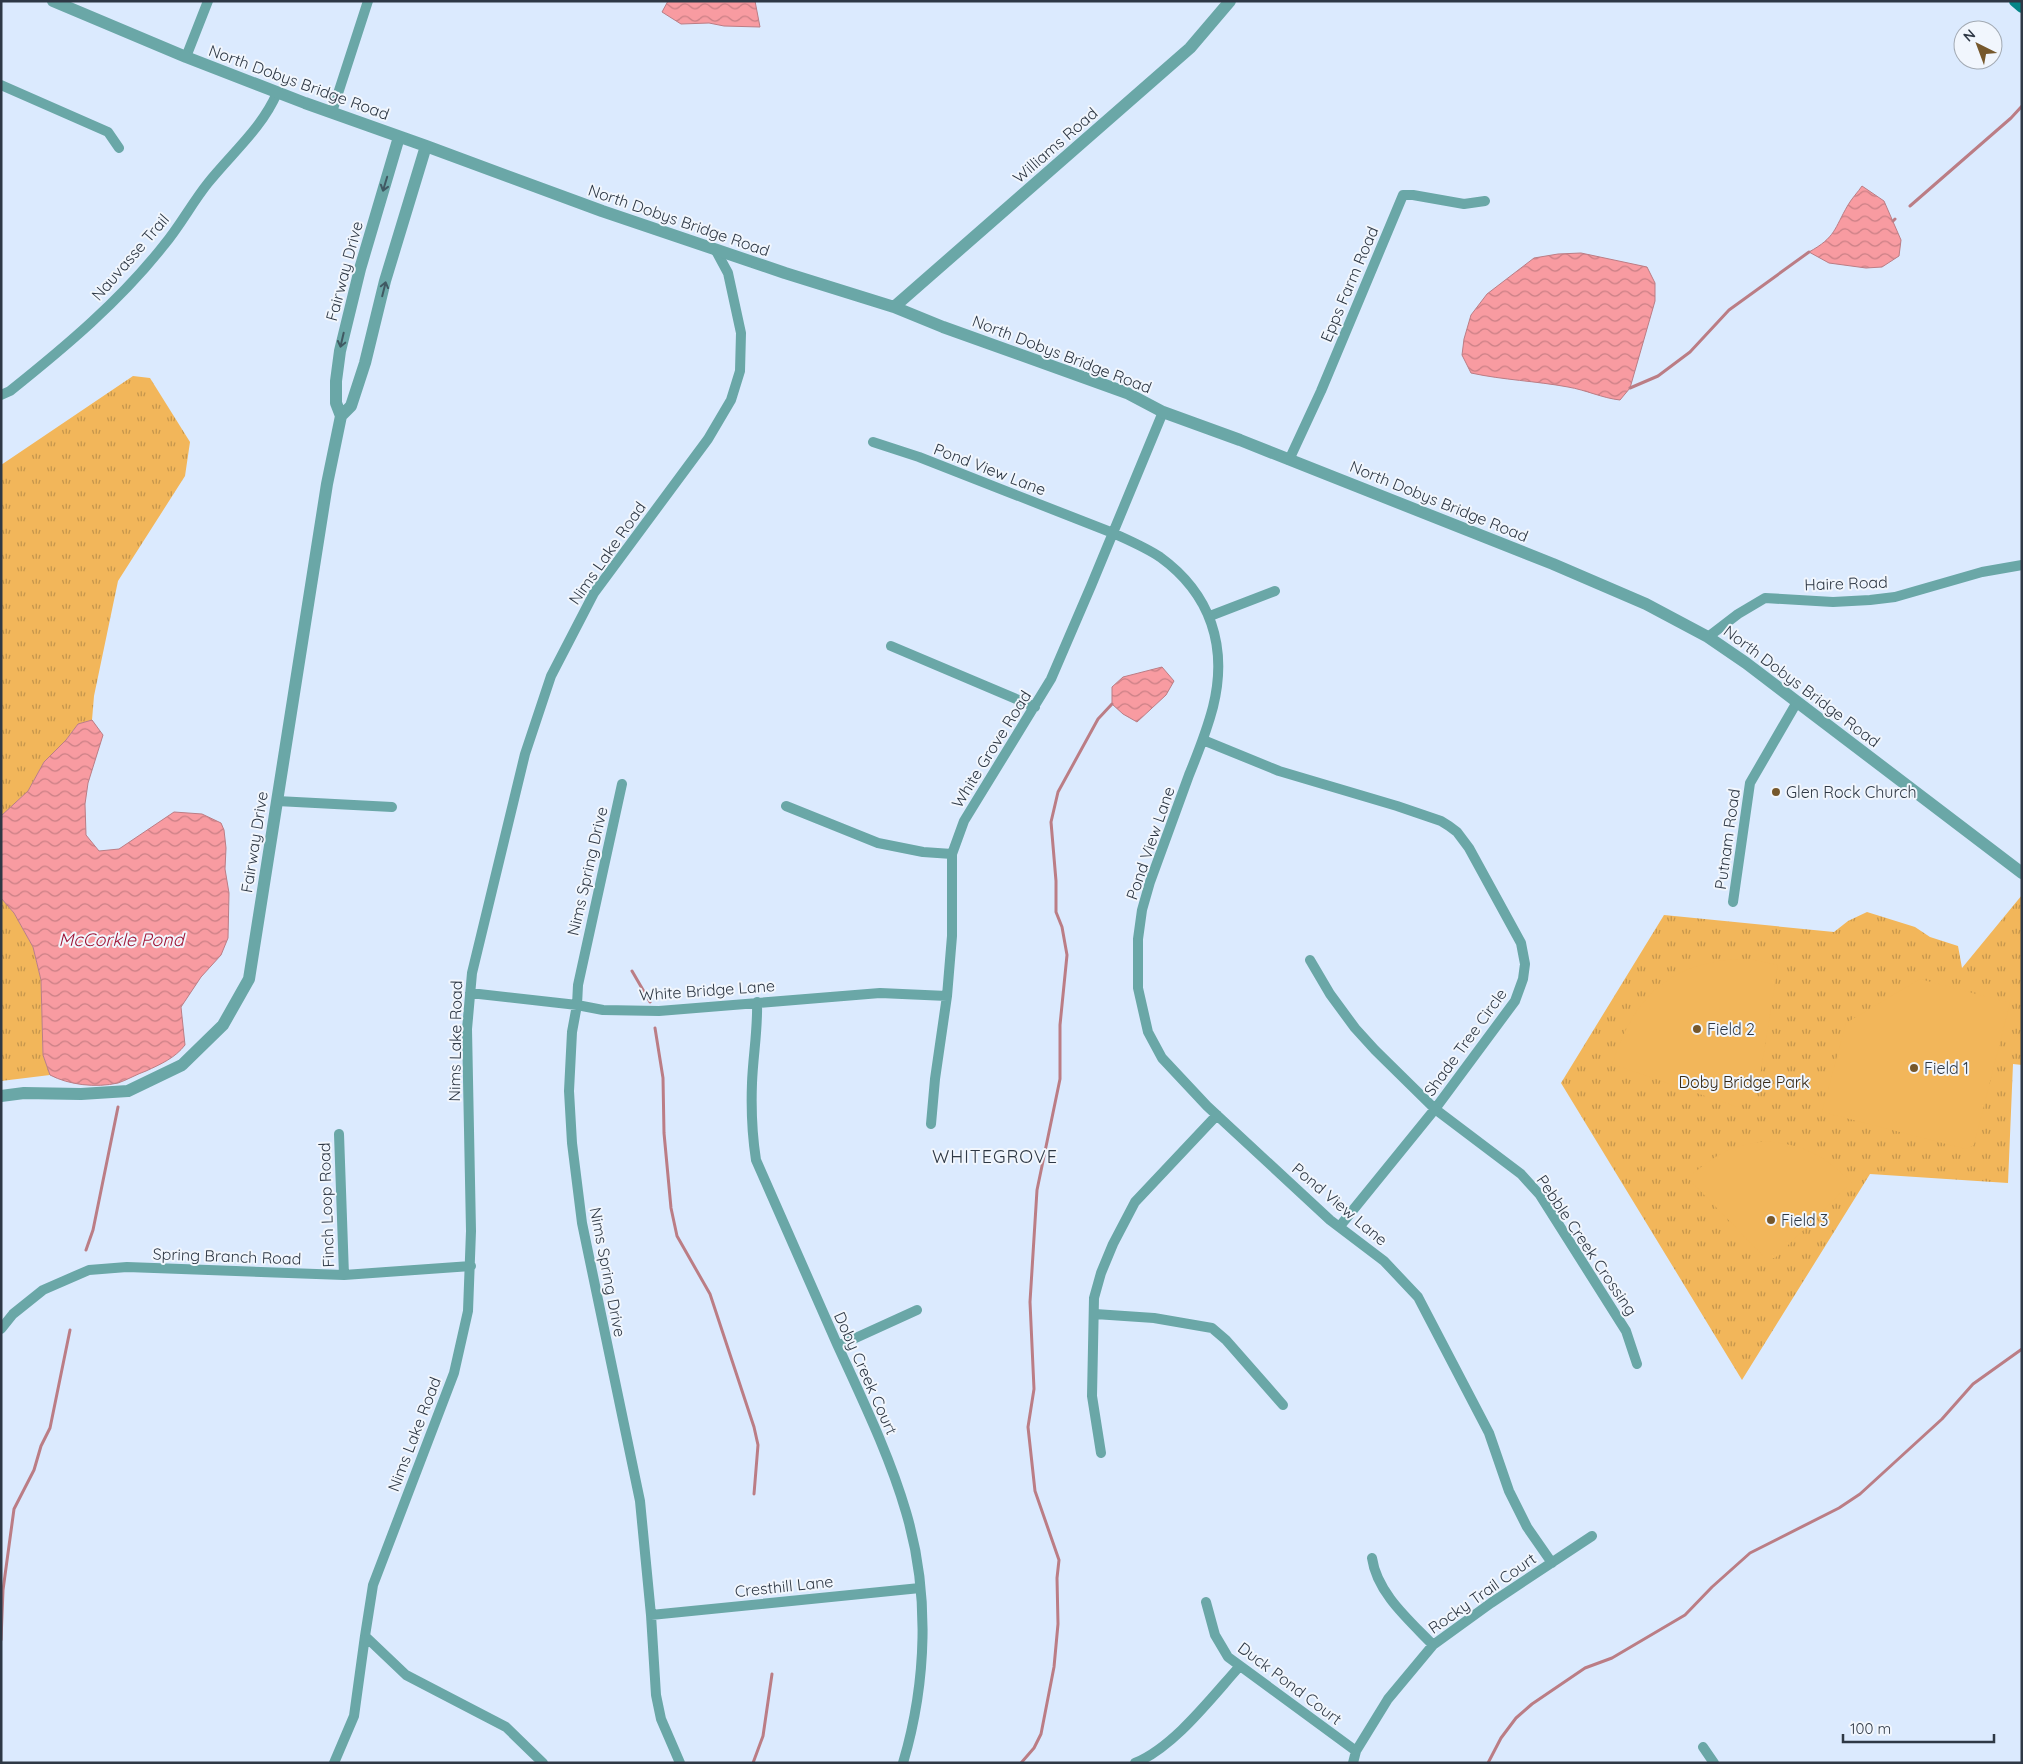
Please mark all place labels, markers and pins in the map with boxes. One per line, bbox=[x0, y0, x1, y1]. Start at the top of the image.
place label: Glen Rock Church bbox=[1786, 782, 1917, 802]
marker: Glen Rock Church bbox=[1770, 786, 1782, 798]
place label: Field 2 bbox=[1707, 1019, 1755, 1039]
marker: Field 2 bbox=[1691, 1023, 1703, 1035]
place label: Field 1 bbox=[1924, 1058, 1969, 1078]
marker: Field 1 bbox=[1908, 1062, 1920, 1074]
place label: Field 3 bbox=[1781, 1210, 1829, 1230]
marker: Field 3 bbox=[1765, 1214, 1777, 1226]

